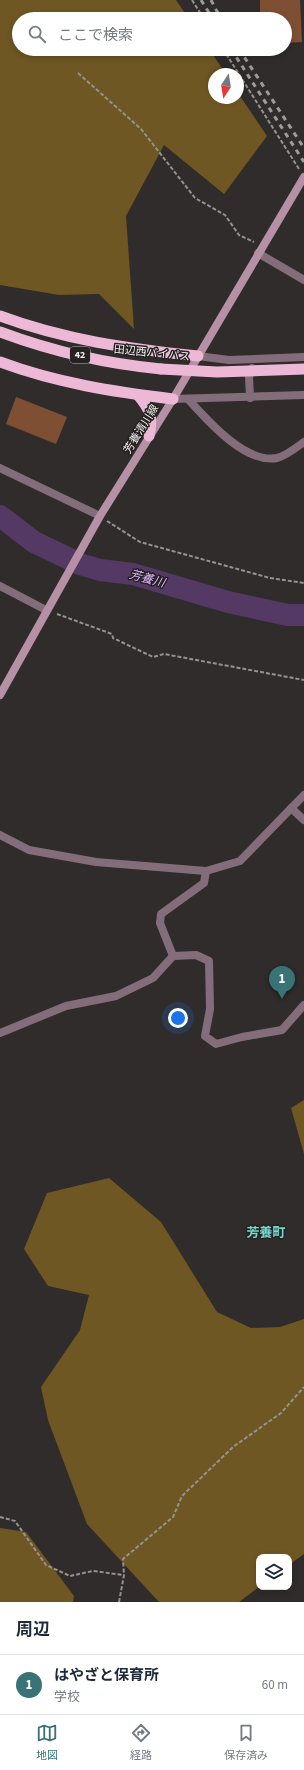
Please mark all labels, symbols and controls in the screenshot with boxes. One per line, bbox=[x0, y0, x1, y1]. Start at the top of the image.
search box bbox=[12, 12, 292, 56]
icon: search bbox=[26, 23, 48, 45]
text: ここで検索 bbox=[58, 25, 133, 46]
north arrow bbox=[208, 68, 244, 104]
street label: 田辺西バイパス bbox=[113, 342, 191, 364]
road number: 42 bbox=[70, 347, 90, 363]
street label: 芳養清川線 bbox=[120, 402, 162, 456]
water label: 芳養川 bbox=[127, 566, 169, 592]
pin: 1 bbox=[269, 966, 295, 999]
your location bbox=[168, 1008, 188, 1028]
district label: 芳養町 bbox=[246, 1224, 286, 1242]
map controls bbox=[256, 1554, 292, 1590]
button: layers bbox=[256, 1554, 292, 1590]
text: 周辺 bbox=[16, 1618, 50, 1642]
text: はやざと保育所 bbox=[54, 1665, 159, 1686]
text: 1 bbox=[26, 1676, 32, 1694]
text: 60 m bbox=[262, 1676, 288, 1694]
text: 学校 bbox=[54, 1688, 80, 1706]
tab: 地図 bbox=[36, 1722, 58, 1763]
tab: 経路 bbox=[130, 1722, 152, 1763]
tab: 保存済み bbox=[224, 1722, 268, 1763]

